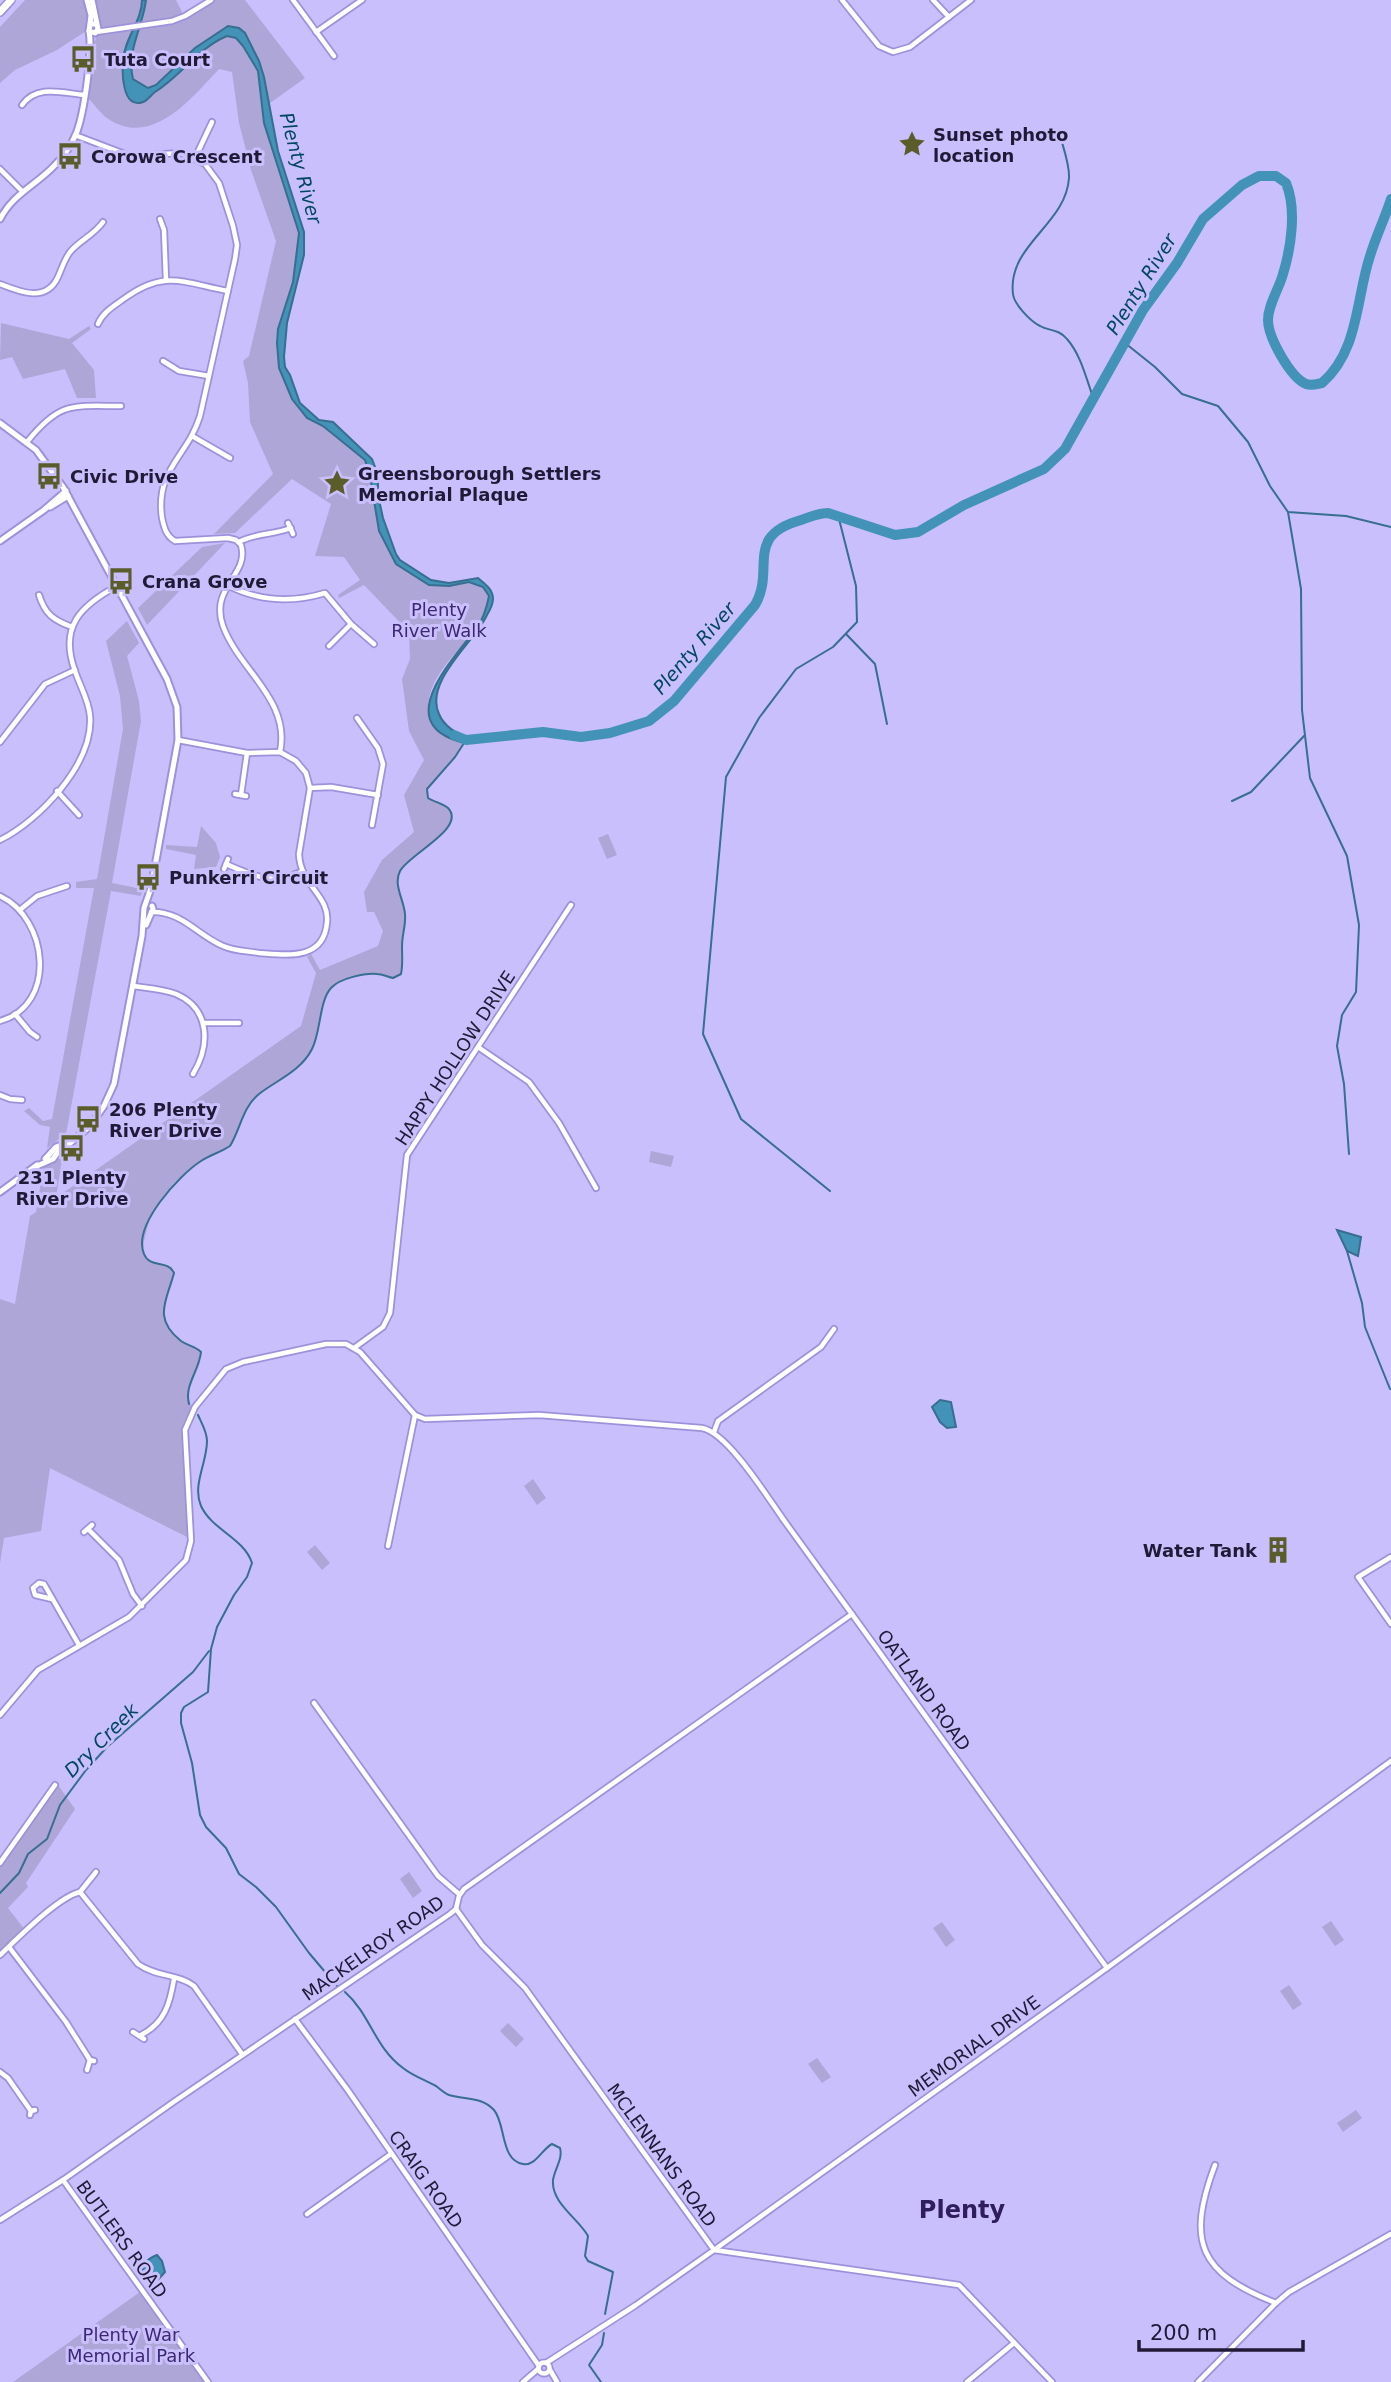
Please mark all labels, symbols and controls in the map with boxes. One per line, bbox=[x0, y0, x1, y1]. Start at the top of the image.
bus stop icon: Tuta Court bbox=[68, 44, 98, 74]
place label: Tuta Court bbox=[104, 49, 210, 70]
water label: Plenty River bbox=[276, 110, 327, 227]
place label: Sunset photo location bbox=[933, 124, 1068, 166]
place icon: Sunset photo location bbox=[897, 129, 927, 159]
bus stop icon: Corowa Crescent bbox=[55, 141, 85, 171]
place label: Corowa Crescent bbox=[91, 146, 263, 167]
water label: Plenty River bbox=[1101, 229, 1181, 338]
bus stop icon: Civic Drive bbox=[34, 461, 64, 491]
place label: Greensborough Settlers Memorial Plaque bbox=[358, 463, 601, 505]
place label: Civic Drive bbox=[70, 466, 178, 487]
place icon: Greensborough Settlers Memorial Plaque bbox=[322, 468, 352, 498]
bus stop icon: Crana Grove bbox=[106, 566, 136, 596]
place label: Crana Grove bbox=[142, 571, 267, 592]
water label: Plenty River bbox=[648, 597, 741, 698]
park label: Plenty River Walk bbox=[391, 599, 487, 641]
bus stop icon: Punkerri Circuit bbox=[133, 862, 163, 892]
place label: Punkerri Circuit bbox=[169, 867, 329, 888]
street label: HAPPY HOLLOW DRIVE bbox=[391, 967, 519, 1149]
place label: 206 Plenty River Drive bbox=[109, 1099, 222, 1141]
bus stop icon: 206 Plenty River Drive bbox=[73, 1104, 103, 1134]
bus stop icon: 231 Plenty River Drive bbox=[57, 1133, 87, 1163]
place label: 231 Plenty River Drive bbox=[15, 1167, 129, 1209]
building icon: Water Tank bbox=[1263, 1535, 1293, 1565]
place label: Water Tank bbox=[1143, 1540, 1258, 1561]
street label: OATLAND ROAD bbox=[873, 1626, 975, 1754]
water label: Dry Creek bbox=[60, 1698, 143, 1781]
street label: MACKELROY ROAD bbox=[298, 1891, 448, 2005]
street label: MEMORIAL DRIVE bbox=[904, 1991, 1044, 2101]
street label: MCLENNANS ROAD bbox=[603, 2079, 721, 2231]
street label: CRAIG ROAD bbox=[385, 2126, 467, 2232]
street label: BUTLERS ROAD bbox=[72, 2176, 172, 2302]
district label: Plenty bbox=[919, 2196, 1006, 2224]
scale bar bbox=[1139, 2308, 1304, 2352]
text: 200 m bbox=[1150, 2321, 1217, 2345]
park label: Plenty War Memorial Park bbox=[67, 2324, 196, 2366]

